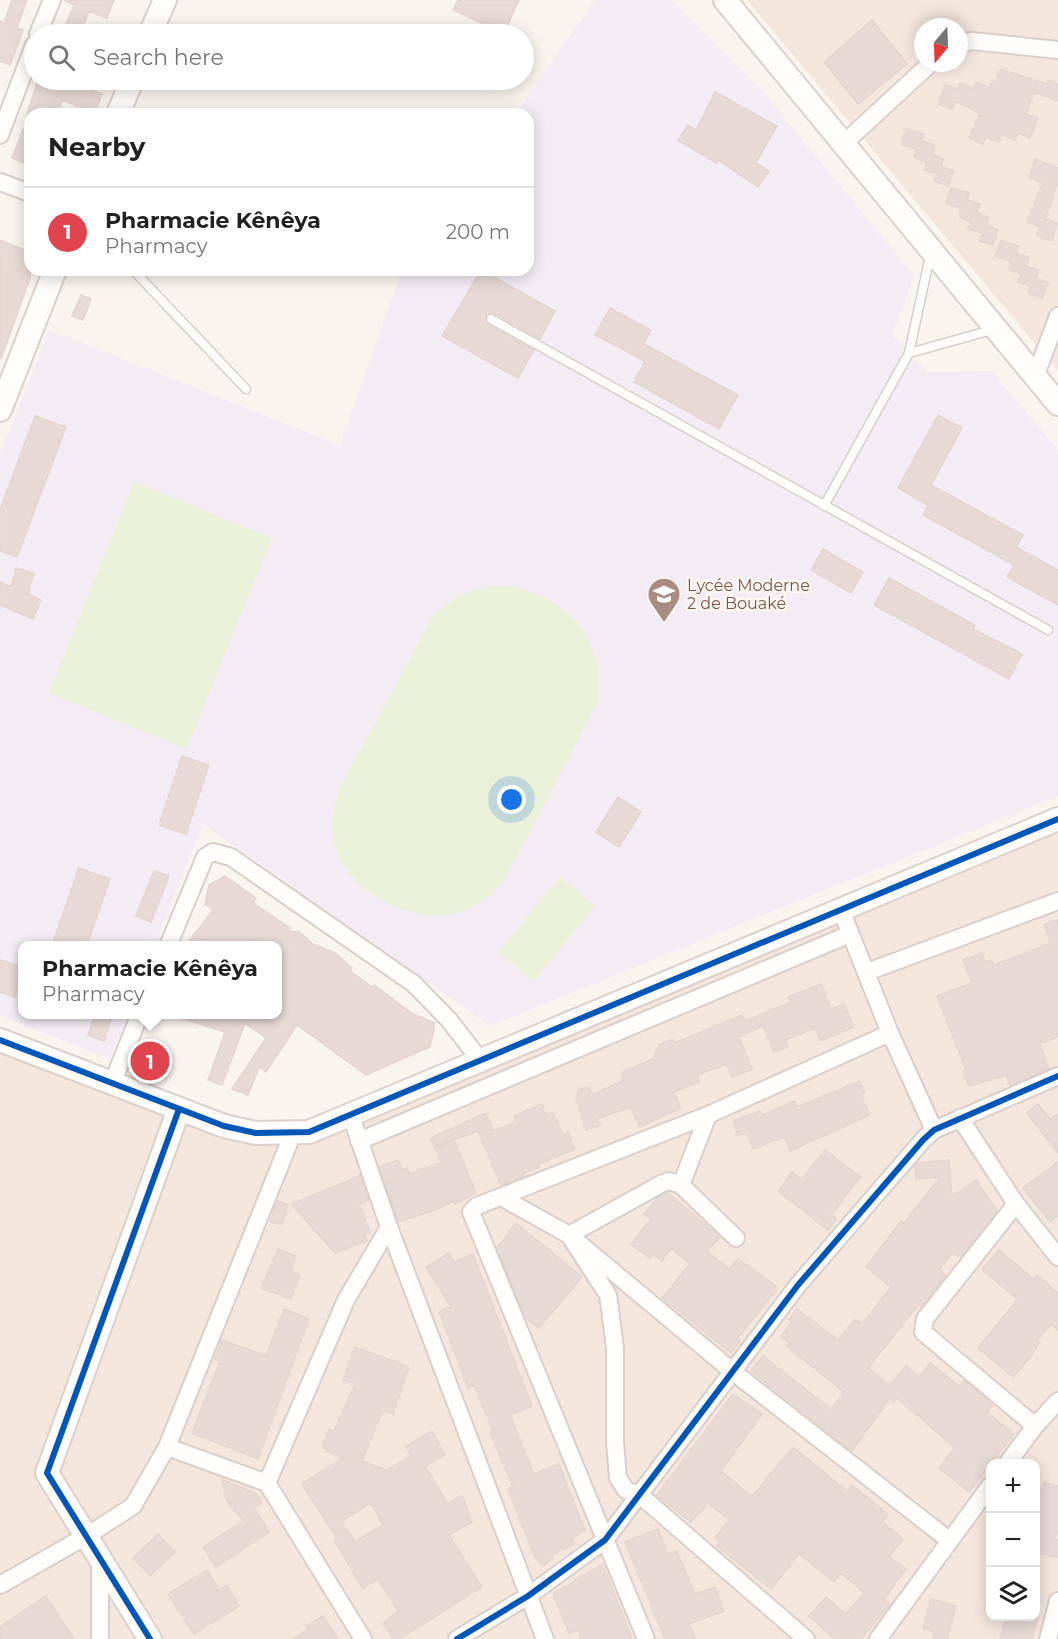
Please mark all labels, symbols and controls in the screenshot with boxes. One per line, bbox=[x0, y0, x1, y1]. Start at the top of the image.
north arrow bbox=[914, 18, 968, 72]
search box bbox=[24, 24, 534, 90]
icon: search bbox=[45, 41, 78, 74]
text: Search here bbox=[93, 44, 224, 71]
text: Nearby bbox=[48, 131, 145, 163]
text: Pharmacie Kênêya bbox=[105, 207, 321, 234]
text: 1 bbox=[64, 220, 71, 244]
text: 200 m bbox=[446, 220, 510, 244]
text: Pharmacy bbox=[105, 234, 208, 258]
school or university icon: Lycée Moderne 2 de Bouaké bbox=[646, 576, 682, 623]
place label: Lycée Moderne 2 de Bouaké bbox=[687, 576, 810, 613]
your location bbox=[497, 785, 526, 814]
popup bbox=[18, 941, 282, 1019]
text: Pharmacie Kênêya bbox=[42, 955, 258, 982]
text: Pharmacy bbox=[42, 982, 145, 1006]
pin: 1 bbox=[130, 1038, 170, 1084]
map controls bbox=[986, 1459, 1040, 1621]
button: + bbox=[986, 1459, 1040, 1513]
button: − bbox=[986, 1513, 1040, 1567]
button: layers bbox=[986, 1567, 1040, 1621]

